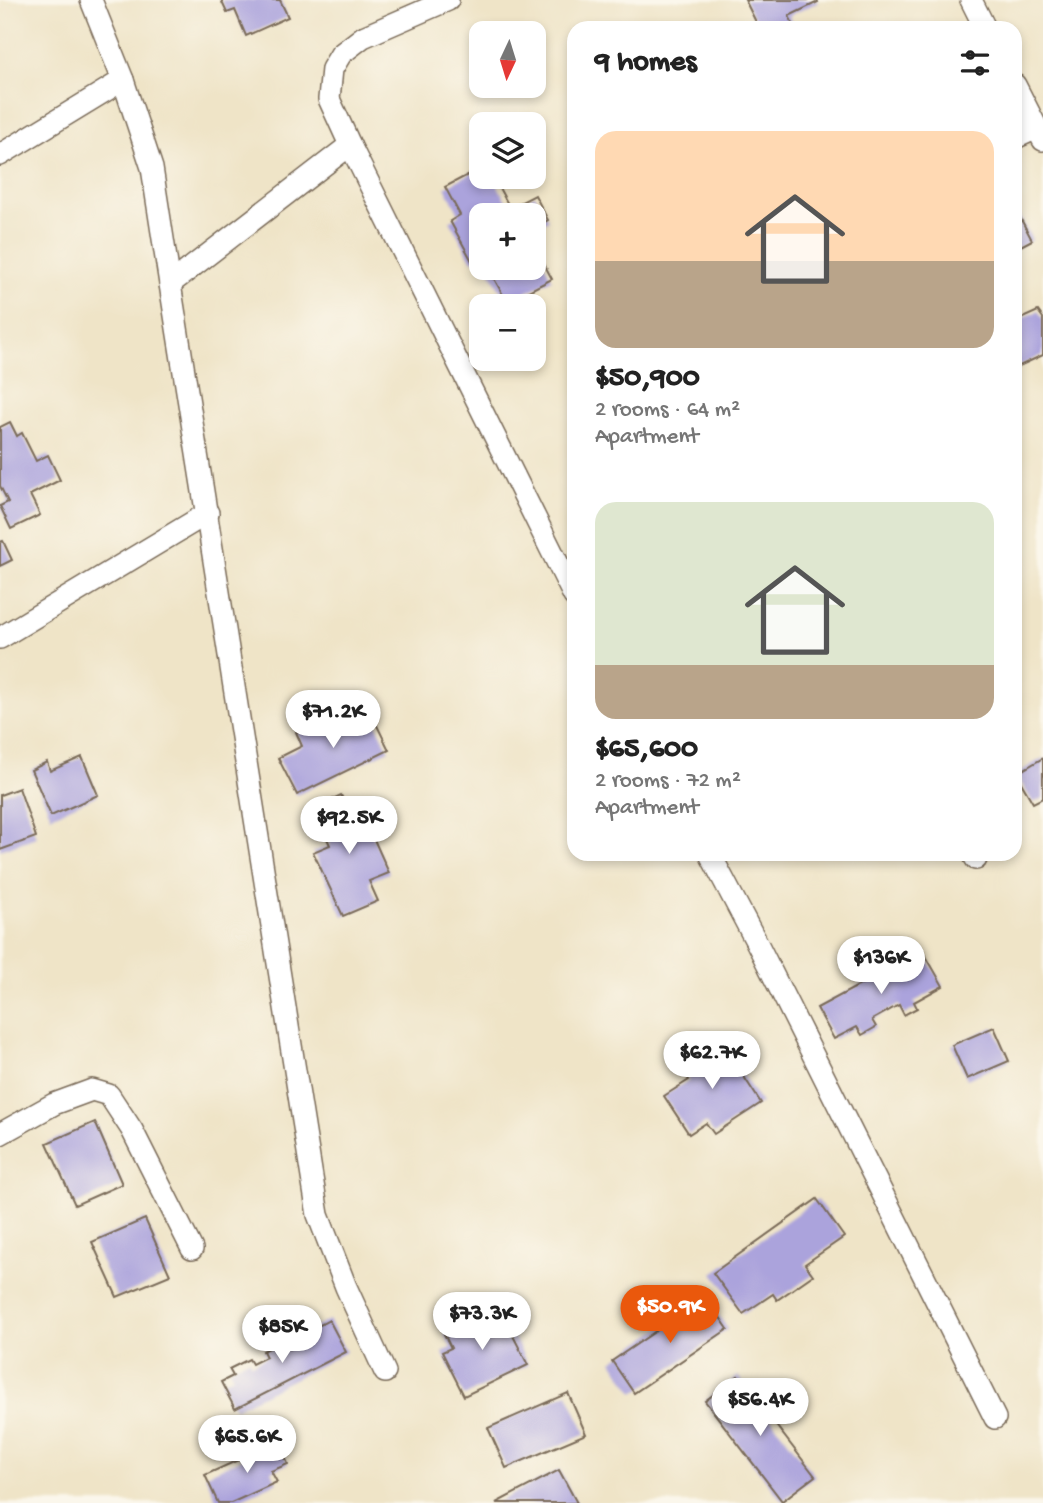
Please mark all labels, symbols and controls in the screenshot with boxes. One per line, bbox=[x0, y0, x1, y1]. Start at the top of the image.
north arrow bbox=[469, 21, 546, 98]
map controls bbox=[469, 21, 546, 371]
icon: filters bbox=[956, 44, 994, 82]
text: 9 homes bbox=[595, 46, 697, 81]
button: layers bbox=[469, 112, 546, 189]
icon: home bbox=[732, 176, 858, 302]
button: + bbox=[469, 203, 546, 280]
button: − bbox=[469, 294, 546, 371]
text: $50,900 bbox=[595, 362, 700, 397]
text: 2 rooms · 64 m² bbox=[595, 397, 740, 424]
text: Apartment bbox=[595, 424, 699, 451]
icon: home bbox=[732, 547, 858, 673]
pin: $71.2K bbox=[276, 690, 390, 750]
text: $71.2K bbox=[302, 699, 364, 726]
text: $65,600 bbox=[595, 733, 698, 768]
text: 2 rooms · 72 m² bbox=[595, 768, 741, 795]
text: Apartment bbox=[595, 795, 699, 822]
pin: $92.5K bbox=[292, 796, 406, 856]
text: $92.5K bbox=[316, 805, 382, 832]
pin: $136K bbox=[832, 936, 930, 996]
text: $136K bbox=[853, 945, 909, 972]
pin: $62.7K bbox=[655, 1032, 769, 1091]
text: $62.7K bbox=[679, 1040, 745, 1067]
pin: $50.9K bbox=[613, 1286, 727, 1345]
pin: $73.3K bbox=[425, 1292, 539, 1352]
text: $50.9K bbox=[637, 1294, 703, 1321]
text: $73.3K bbox=[449, 1301, 515, 1328]
pin: $85K bbox=[241, 1306, 323, 1365]
text: $85K bbox=[258, 1314, 306, 1341]
pin: $56.4K bbox=[703, 1378, 817, 1438]
text: $56.4K bbox=[728, 1387, 792, 1414]
pin: $65.6K bbox=[190, 1416, 304, 1475]
text: $65.6K bbox=[214, 1424, 280, 1451]

